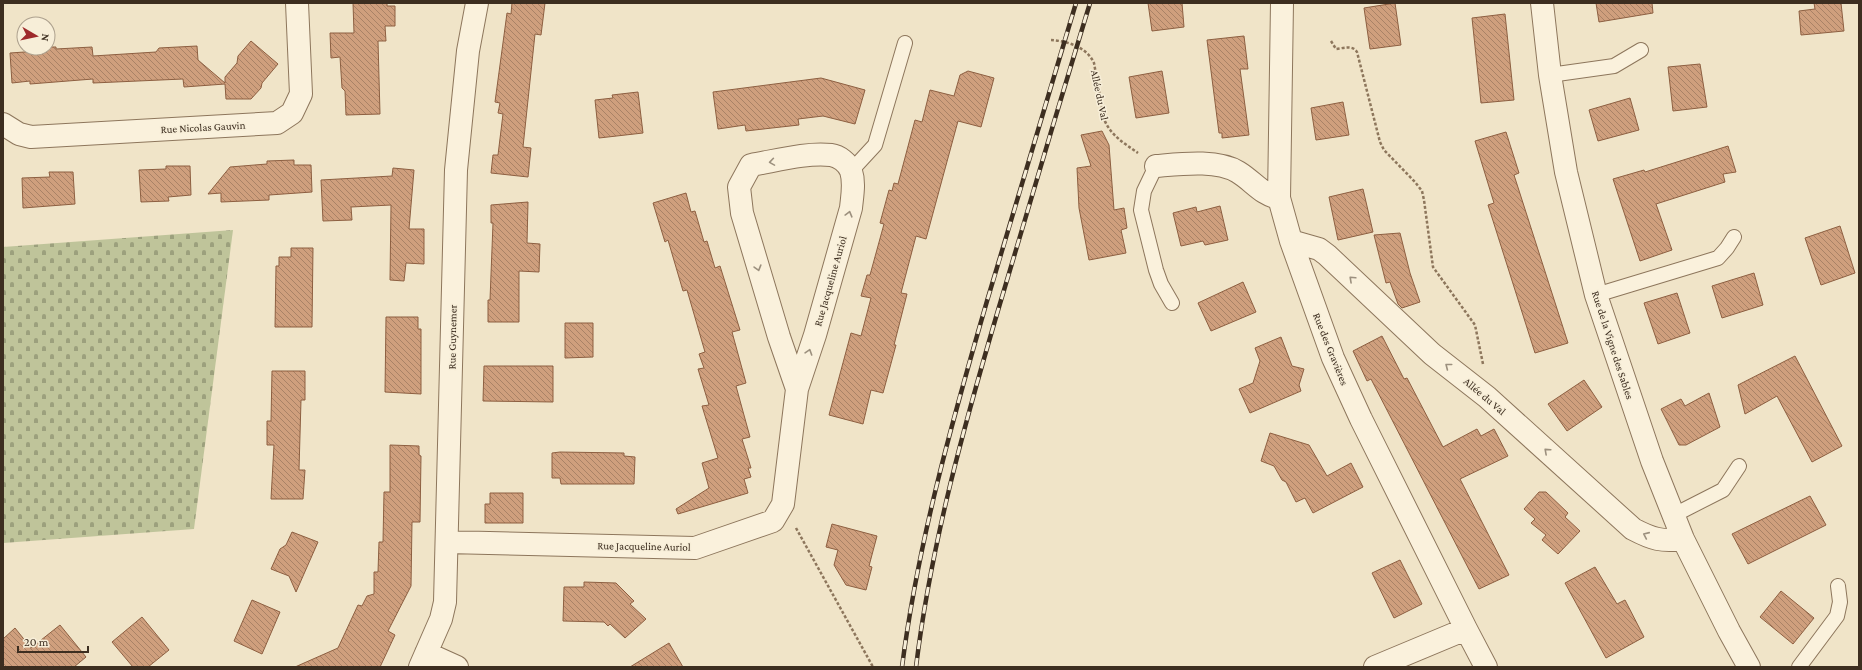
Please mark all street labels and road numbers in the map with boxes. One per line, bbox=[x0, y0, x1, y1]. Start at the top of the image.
street label: Allée du Val bbox=[1089, 69, 1111, 121]
street label: Rue Nicolas Gauvin bbox=[160, 119, 246, 135]
street label: Rue Jacqueline Auriol bbox=[811, 234, 850, 328]
street label: Rue de la Vigne des Sables bbox=[1589, 289, 1636, 401]
street label: Rue Guynemer bbox=[445, 304, 460, 370]
street label: Rue des Gravières bbox=[1311, 311, 1351, 387]
street label: Allée du Val bbox=[1462, 375, 1509, 417]
street label: Rue Jacqueline Auriol bbox=[597, 539, 691, 554]

